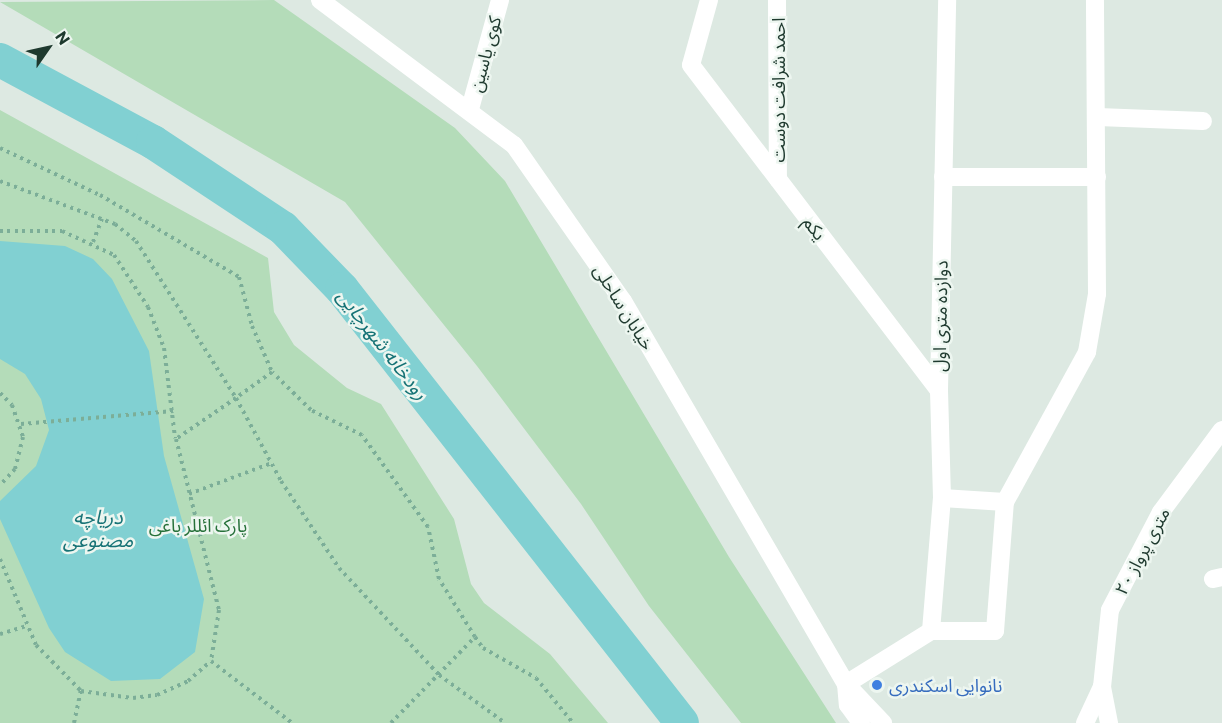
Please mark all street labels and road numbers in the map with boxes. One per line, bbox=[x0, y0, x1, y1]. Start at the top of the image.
street label: کوی یاسین bbox=[465, 14, 505, 94]
street label: احمد شرافت دوست bbox=[767, 18, 789, 162]
street label: یکم bbox=[799, 212, 831, 244]
street label: خیابان ساحلی bbox=[589, 260, 659, 354]
street label: دوازده متری اول bbox=[928, 260, 952, 372]
street label: ۲۰ متری پرواز bbox=[1110, 504, 1174, 598]

